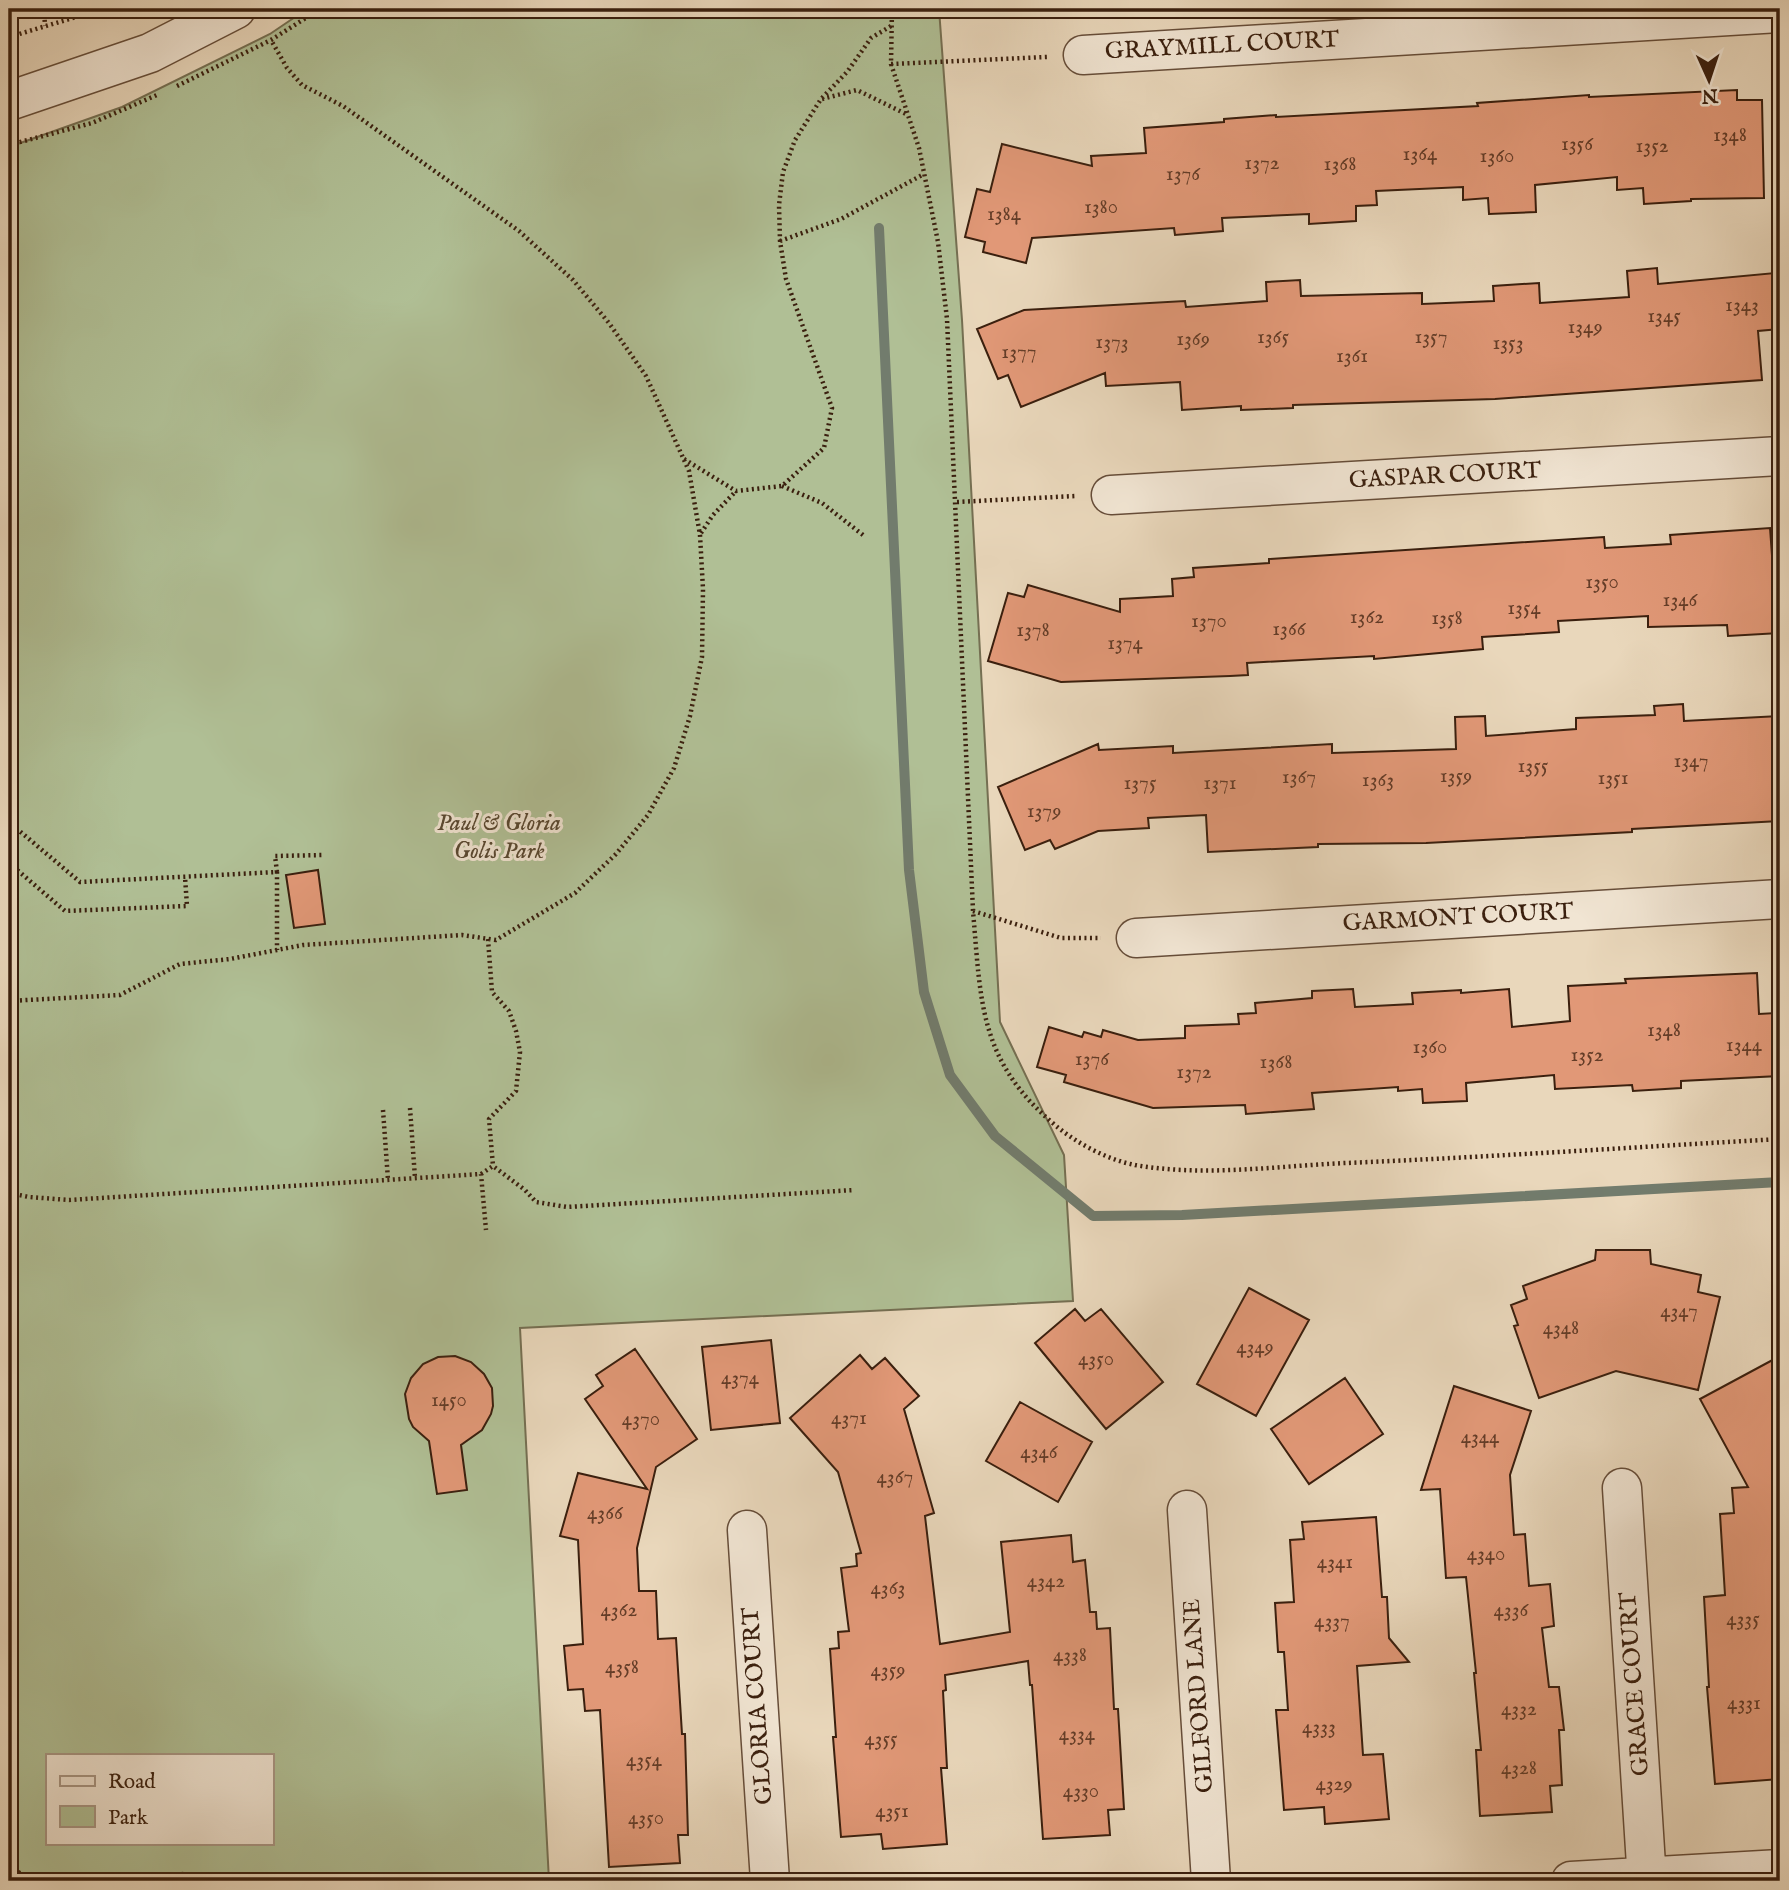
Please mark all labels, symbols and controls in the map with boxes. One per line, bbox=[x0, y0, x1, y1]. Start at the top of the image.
street label: GRAYMILL COURT bbox=[1104, 24, 1340, 68]
north arrow bbox=[1674, 46, 1744, 116]
text: N bbox=[1700, 83, 1720, 107]
house number: 1348 bbox=[1713, 122, 1747, 149]
house number: 1356 bbox=[1561, 131, 1594, 158]
house number: 1352 bbox=[1635, 133, 1669, 160]
house number: 1364 bbox=[1403, 141, 1438, 168]
house number: 1360 bbox=[1480, 143, 1514, 170]
house number: 1372 bbox=[1244, 150, 1280, 177]
house number: 1368 bbox=[1324, 151, 1356, 178]
house number: 1376 bbox=[1166, 161, 1201, 188]
house number: 1380 bbox=[1084, 194, 1118, 221]
house number: 1384 bbox=[987, 201, 1022, 228]
house number: 1343 bbox=[1725, 292, 1759, 319]
house number: 1345 bbox=[1647, 303, 1681, 330]
house number: 1349 bbox=[1567, 314, 1603, 341]
house number: 1365 bbox=[1257, 324, 1289, 351]
house number: 1357 bbox=[1414, 324, 1448, 351]
house number: 1369 bbox=[1176, 326, 1210, 353]
house number: 1373 bbox=[1095, 329, 1129, 356]
house number: 1353 bbox=[1492, 330, 1524, 357]
house number: 1377 bbox=[1001, 339, 1037, 366]
house number: 1361 bbox=[1336, 343, 1368, 370]
street label: GASPAR COURT bbox=[1348, 455, 1543, 497]
house number: 1350 bbox=[1585, 569, 1619, 596]
house number: 1346 bbox=[1663, 587, 1699, 614]
house number: 1354 bbox=[1507, 595, 1541, 622]
house number: 1362 bbox=[1350, 604, 1384, 631]
house number: 1358 bbox=[1431, 605, 1463, 632]
house number: 1370 bbox=[1191, 608, 1227, 635]
house number: 1366 bbox=[1272, 616, 1307, 643]
house number: 1378 bbox=[1016, 617, 1050, 644]
house number: 1374 bbox=[1107, 630, 1144, 657]
house number: 1347 bbox=[1673, 748, 1709, 775]
house number: 1355 bbox=[1518, 753, 1549, 780]
house number: 1359 bbox=[1440, 763, 1472, 790]
house number: 1367 bbox=[1282, 764, 1316, 791]
house number: 1351 bbox=[1597, 765, 1629, 792]
house number: 1363 bbox=[1362, 767, 1394, 794]
house number: 1375 bbox=[1123, 770, 1157, 797]
house number: 1371 bbox=[1203, 770, 1237, 797]
house number: 1379 bbox=[1027, 798, 1061, 825]
park label: Paul & Gloria Golis Park bbox=[437, 808, 561, 867]
street label: GARMONT COURT bbox=[1342, 896, 1575, 940]
house number: 1348 bbox=[1647, 1017, 1681, 1044]
house number: 1344 bbox=[1726, 1032, 1763, 1059]
house number: 1360 bbox=[1413, 1034, 1447, 1061]
house number: 1352 bbox=[1570, 1042, 1604, 1069]
house number: 1376 bbox=[1075, 1046, 1110, 1073]
house number: 1368 bbox=[1260, 1049, 1292, 1076]
house number: 1372 bbox=[1176, 1059, 1212, 1086]
house number: 4347 bbox=[1660, 1298, 1698, 1325]
house number: 4348 bbox=[1543, 1315, 1579, 1342]
house number: 4349 bbox=[1236, 1334, 1274, 1361]
house number: 4350 bbox=[1078, 1346, 1114, 1373]
house number: 4374 bbox=[721, 1365, 760, 1392]
house number: 1450 bbox=[431, 1387, 467, 1414]
house number: 4371 bbox=[831, 1405, 867, 1432]
house number: 4370 bbox=[622, 1406, 660, 1433]
house number: 4344 bbox=[1461, 1424, 1500, 1451]
house number: 4346 bbox=[1020, 1439, 1059, 1466]
house number: 4367 bbox=[877, 1464, 913, 1491]
house number: 4366 bbox=[587, 1500, 624, 1527]
house number: 4340 bbox=[1467, 1541, 1505, 1568]
house number: 4341 bbox=[1317, 1549, 1353, 1576]
house number: 4342 bbox=[1027, 1568, 1065, 1595]
house number: 4363 bbox=[871, 1575, 905, 1602]
street label: GRACE COURT bbox=[1613, 1590, 1657, 1777]
house number: 4362 bbox=[601, 1597, 638, 1624]
house number: 4336 bbox=[1494, 1597, 1530, 1624]
street label: GILFORD LANE bbox=[1177, 1598, 1221, 1794]
street label: GLORIA COURT bbox=[736, 1606, 780, 1806]
house number: 4335 bbox=[1726, 1606, 1760, 1633]
house number: 4337 bbox=[1314, 1608, 1350, 1635]
house number: 4338 bbox=[1053, 1642, 1087, 1669]
house number: 4358 bbox=[605, 1654, 639, 1681]
house number: 4359 bbox=[871, 1657, 905, 1684]
house number: 4331 bbox=[1727, 1690, 1761, 1717]
house number: 4332 bbox=[1501, 1696, 1537, 1723]
house number: 4333 bbox=[1302, 1714, 1336, 1741]
house number: 4334 bbox=[1059, 1721, 1096, 1748]
house number: 4355 bbox=[864, 1726, 898, 1753]
house number: 4354 bbox=[626, 1747, 663, 1774]
legend bbox=[46, 1754, 273, 1844]
house number: 4328 bbox=[1501, 1755, 1537, 1782]
text: Road bbox=[108, 1769, 156, 1796]
house number: 4329 bbox=[1315, 1771, 1353, 1798]
house number: 4330 bbox=[1063, 1778, 1099, 1805]
house number: 4351 bbox=[875, 1798, 909, 1825]
text: Park bbox=[108, 1805, 149, 1832]
house number: 4350 bbox=[628, 1805, 664, 1832]

